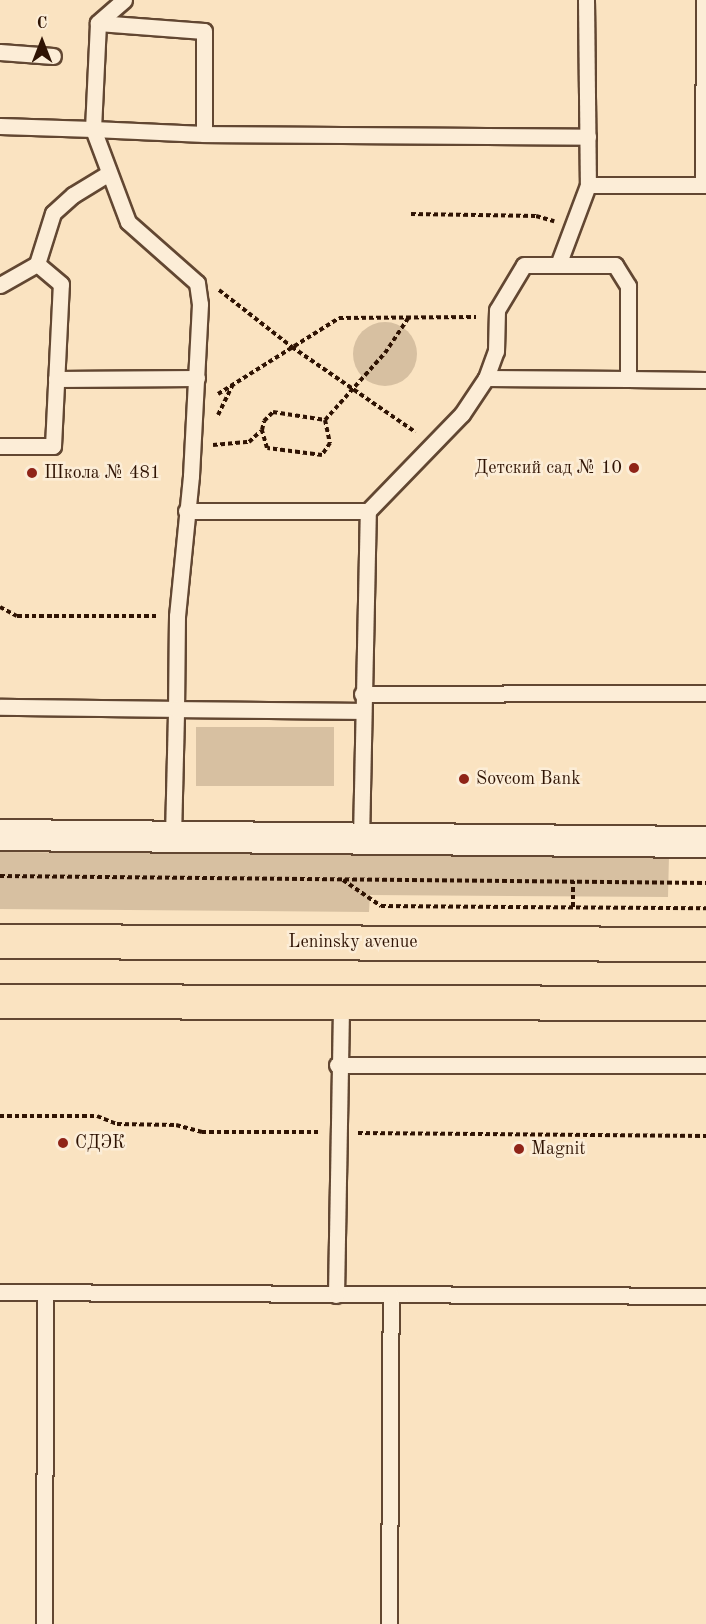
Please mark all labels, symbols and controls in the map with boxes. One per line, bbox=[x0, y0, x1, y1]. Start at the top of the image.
north arrow bbox=[12, 12, 72, 72]
text: С bbox=[37, 16, 47, 32]
place label: Детский сад № 10 bbox=[475, 457, 622, 479]
marker: Детский сад № 10 bbox=[627, 461, 641, 475]
place label: Школа № 481 bbox=[44, 462, 160, 484]
marker: Школа № 481 bbox=[25, 466, 39, 480]
place label: Sovcom Bank bbox=[476, 768, 581, 790]
marker: Sovcom Bank bbox=[457, 772, 471, 786]
street label: Leninsky avenue bbox=[288, 931, 418, 953]
place label: СДЭК bbox=[75, 1132, 125, 1154]
marker: СДЭК bbox=[56, 1136, 70, 1150]
place label: Magnit bbox=[531, 1138, 586, 1160]
marker: Magnit bbox=[512, 1142, 526, 1156]

